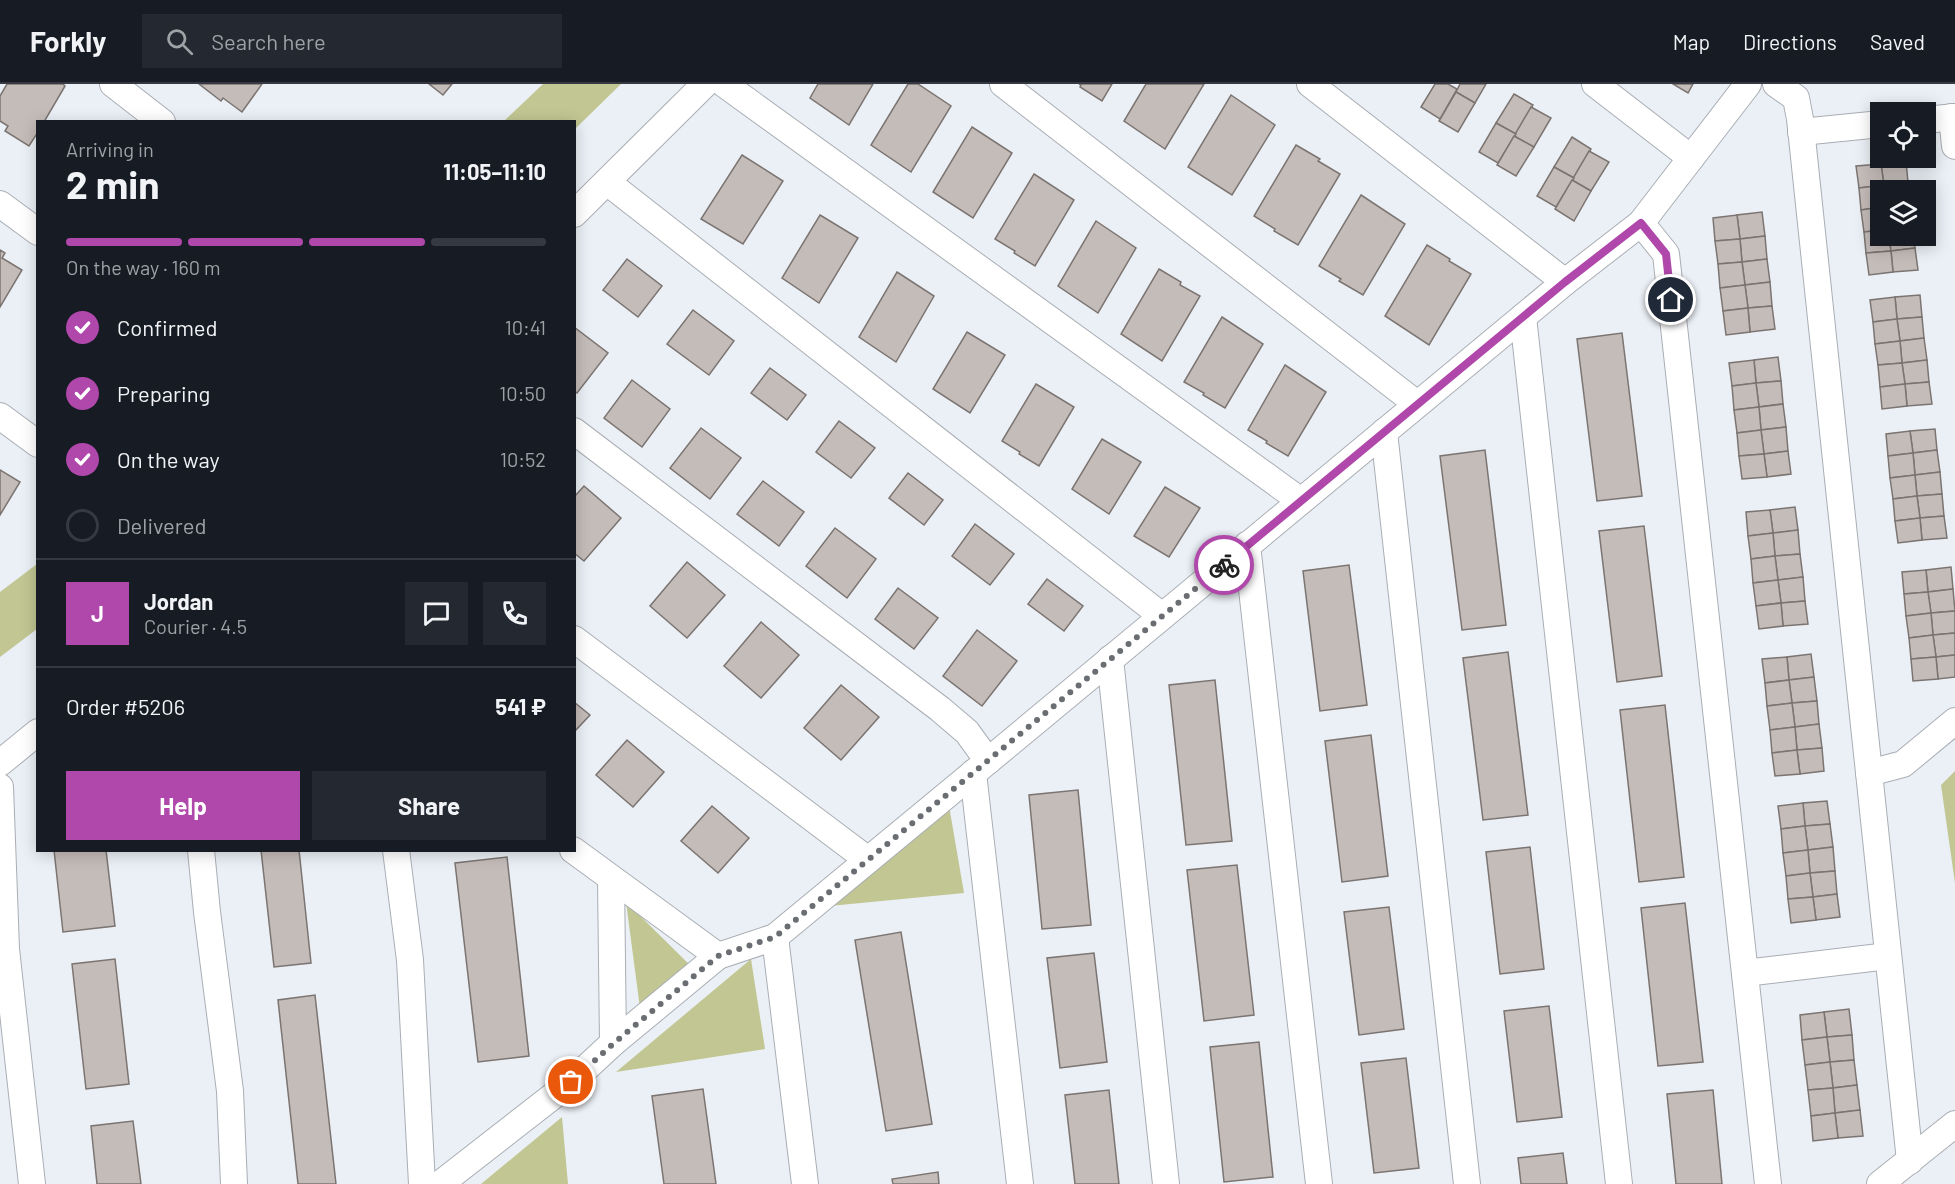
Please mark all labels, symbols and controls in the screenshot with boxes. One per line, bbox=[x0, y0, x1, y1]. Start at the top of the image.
search box bbox=[142, 14, 562, 68]
text: Forkly bbox=[30, 24, 106, 58]
icon: search bbox=[163, 25, 196, 58]
text: Search here bbox=[211, 28, 326, 54]
text: Map bbox=[1673, 29, 1710, 54]
text: Directions bbox=[1743, 29, 1837, 54]
text: Saved bbox=[1870, 29, 1925, 54]
map controls bbox=[1870, 102, 1936, 246]
button: locate bbox=[1870, 102, 1936, 168]
text: Arriving in bbox=[66, 137, 154, 161]
text: 11:05–11:10 bbox=[443, 158, 546, 184]
text: 2 min bbox=[66, 160, 159, 207]
button: layers bbox=[1870, 180, 1936, 246]
text: On the way · 160 m bbox=[66, 255, 221, 279]
pin bbox=[1645, 274, 1696, 325]
icon: home bbox=[1654, 283, 1687, 316]
icon: check bbox=[66, 311, 99, 344]
text: Confirmed bbox=[117, 314, 217, 340]
text: 10:41 bbox=[505, 315, 546, 339]
icon: check bbox=[66, 377, 99, 410]
text: Preparing bbox=[117, 380, 210, 406]
text: 10:50 bbox=[499, 381, 546, 405]
icon: check bbox=[66, 443, 99, 476]
text: On the way bbox=[117, 446, 220, 472]
text: 10:52 bbox=[500, 447, 546, 471]
text: Delivered bbox=[117, 512, 206, 538]
courier bbox=[1194, 535, 1254, 595]
icon: bike bbox=[1208, 549, 1241, 582]
button: chat bbox=[405, 582, 468, 645]
button: phone bbox=[483, 582, 546, 645]
text: Jordan bbox=[144, 588, 213, 614]
text: J bbox=[91, 600, 104, 626]
text: Courier · 4.5 bbox=[144, 614, 247, 638]
text: Order #5206 bbox=[66, 693, 185, 719]
text: 541 ₽ bbox=[495, 693, 546, 719]
button: Help bbox=[66, 771, 300, 840]
button: Share bbox=[312, 771, 546, 840]
pin bbox=[545, 1056, 596, 1107]
icon: bag bbox=[554, 1065, 587, 1098]

